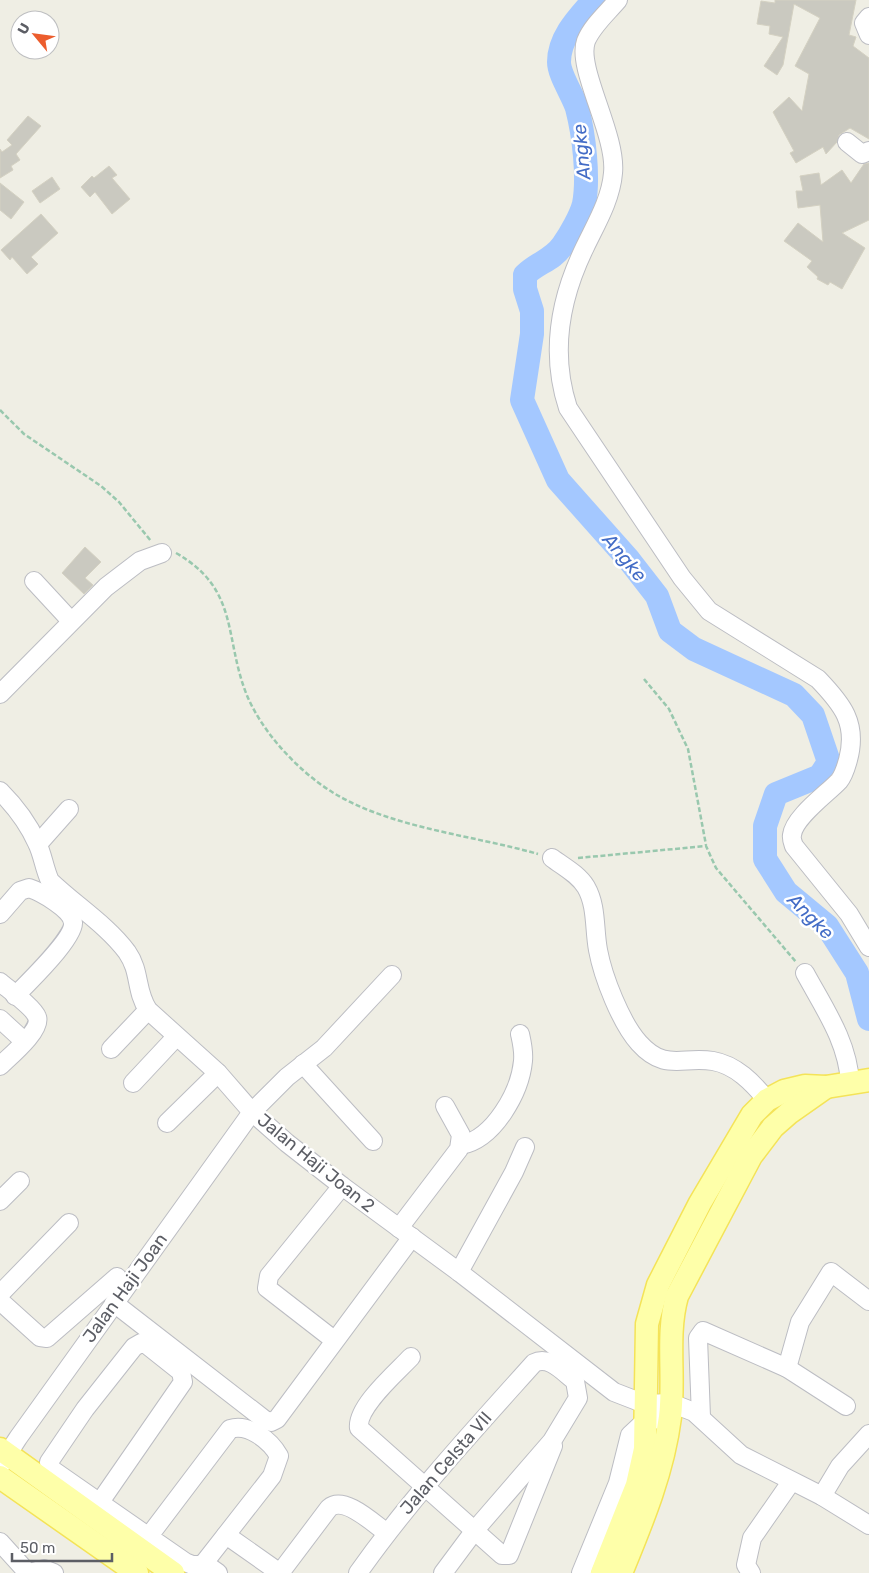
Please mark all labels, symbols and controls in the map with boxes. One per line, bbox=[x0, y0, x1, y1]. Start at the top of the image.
north arrow bbox=[10, 10, 60, 60]
text: U bbox=[14, 20, 34, 38]
water label: Angke bbox=[568, 123, 595, 182]
water label: Angke bbox=[597, 528, 652, 586]
water label: Angke bbox=[782, 888, 839, 944]
street label: Jalan Haji Joan 2 bbox=[253, 1109, 379, 1217]
street label: Jalan Haji Joan bbox=[78, 1229, 172, 1347]
street label: Jalan Celsta VII bbox=[395, 1407, 497, 1519]
scale bar bbox=[12, 1530, 112, 1562]
text: 50 m bbox=[20, 1539, 55, 1557]

